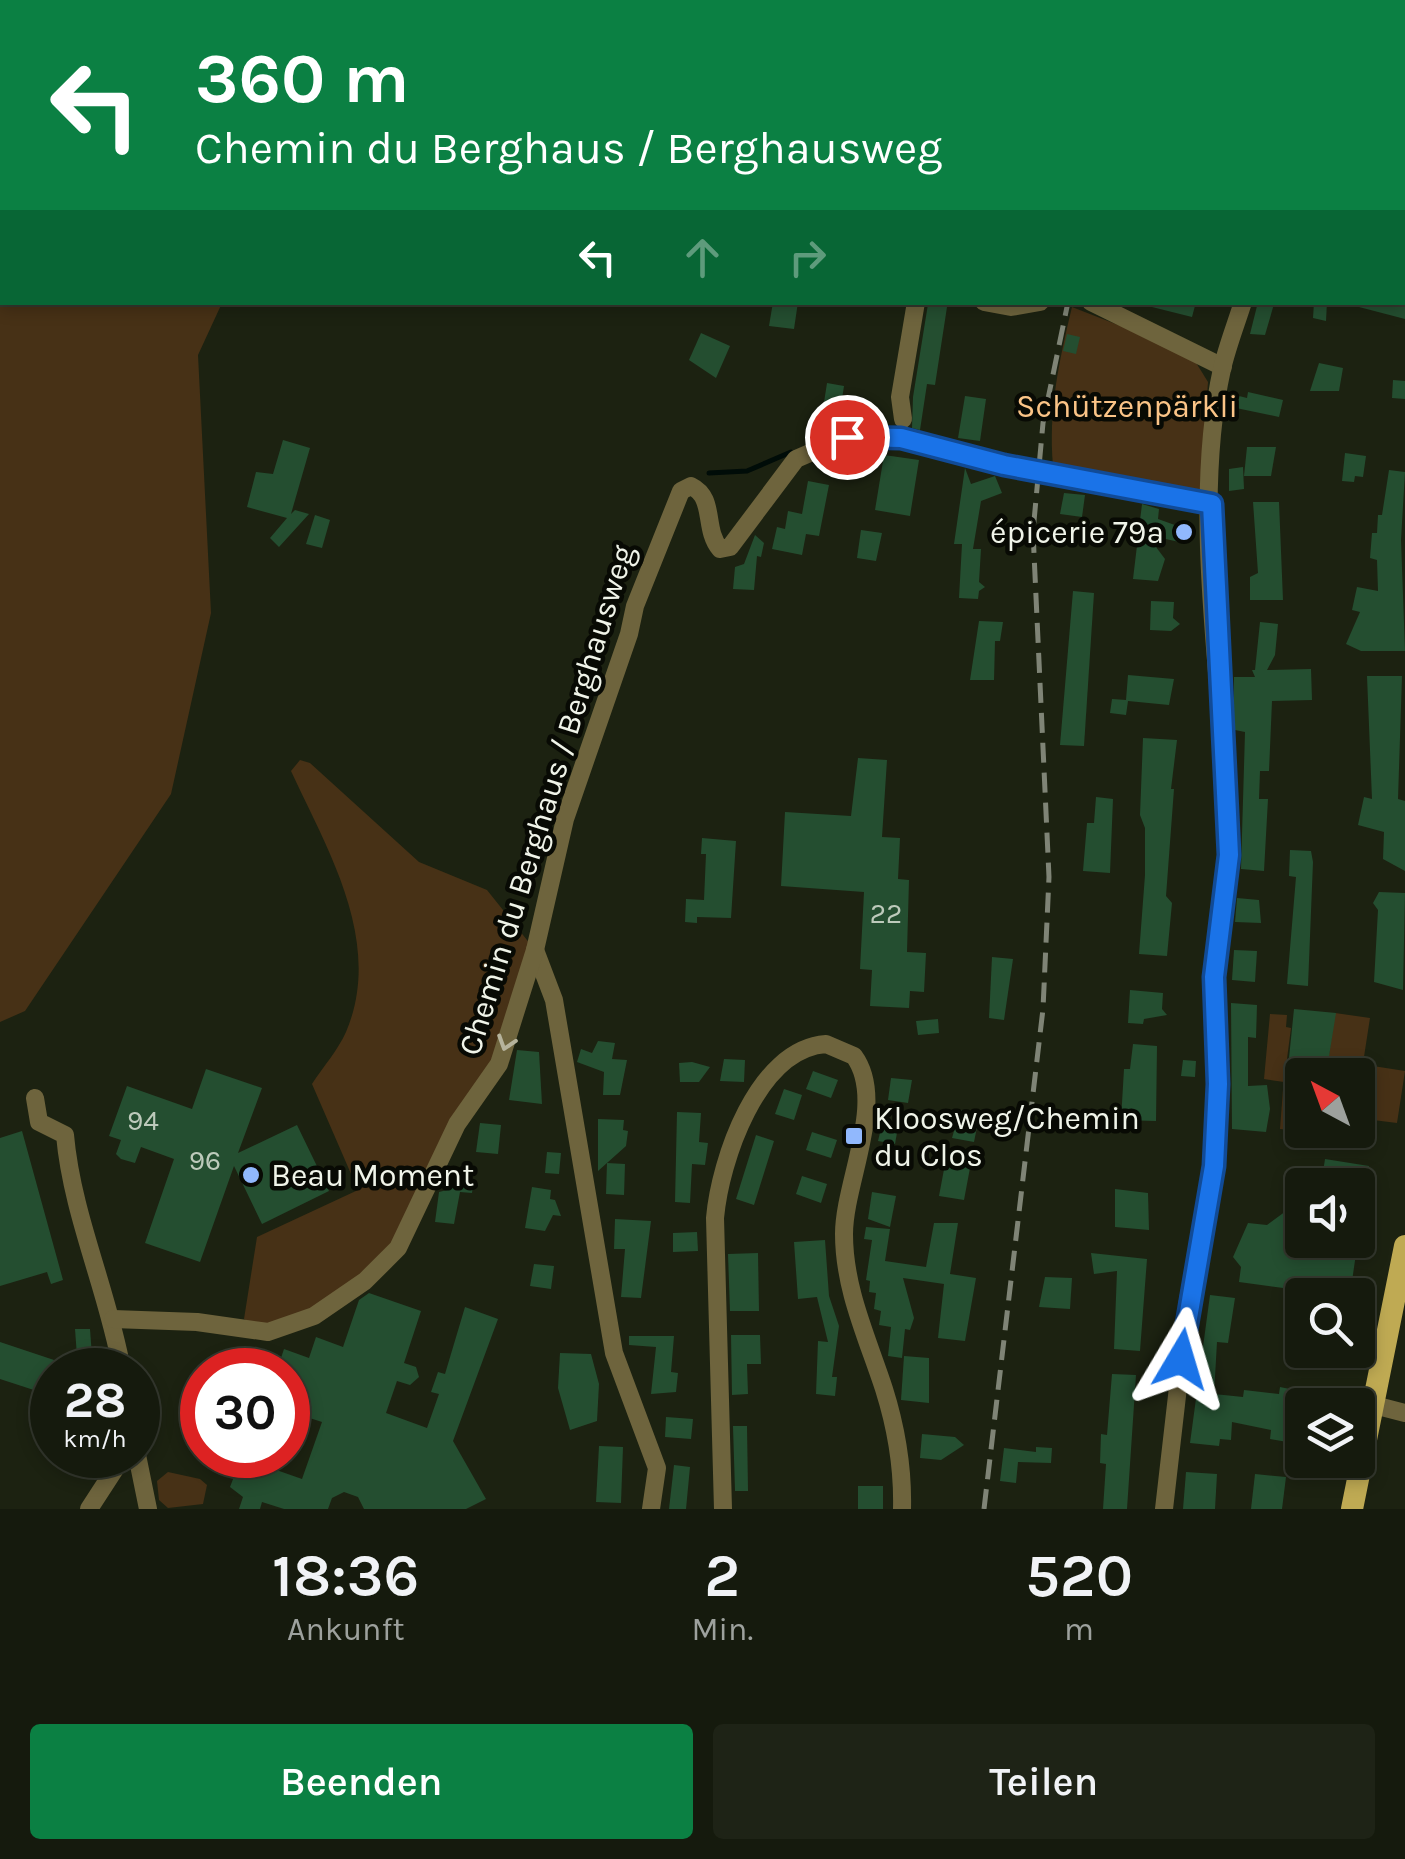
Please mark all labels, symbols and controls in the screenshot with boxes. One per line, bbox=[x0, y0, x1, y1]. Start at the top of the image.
text: 360 m bbox=[195, 38, 409, 120]
icon: left bbox=[30, 40, 160, 170]
text: Chemin du Berghaus / Berghausweg bbox=[195, 122, 942, 174]
icon: left bbox=[570, 230, 625, 285]
icon: ahead bbox=[675, 230, 730, 285]
icon: right bbox=[780, 230, 835, 285]
park label: Schützenpärkli bbox=[1016, 388, 1238, 425]
pin bbox=[805, 395, 890, 480]
icon: arrive bbox=[820, 410, 875, 465]
place label: épicerie 79a bbox=[990, 514, 1164, 551]
marker: épicerie 79a bbox=[1173, 521, 1195, 543]
street label: Chemin du Berghaus / Berghausweg bbox=[451, 541, 642, 1060]
house number: 22 bbox=[870, 897, 902, 930]
one-way arrow bbox=[497, 1034, 518, 1051]
north arrow bbox=[1285, 1058, 1375, 1148]
map controls bbox=[1285, 1058, 1375, 1478]
place label: Kloosweg/Chemin du Clos bbox=[874, 1100, 1140, 1174]
house number: 94 bbox=[127, 1104, 159, 1137]
marker: Kloosweg/Chemin du Clos bbox=[843, 1125, 865, 1147]
house number: 96 bbox=[189, 1144, 221, 1177]
place label: Beau Moment bbox=[271, 1157, 474, 1194]
marker: Beau Moment bbox=[240, 1164, 262, 1186]
button: sound bbox=[1285, 1168, 1375, 1258]
button: search bbox=[1285, 1278, 1375, 1368]
position arrow bbox=[1129, 1307, 1233, 1411]
speed limit sign: 30 bbox=[180, 1348, 310, 1478]
text: 28 bbox=[64, 1371, 126, 1430]
button: layers bbox=[1285, 1388, 1375, 1478]
text: km/h bbox=[63, 1424, 127, 1453]
text: 18:36 bbox=[272, 1541, 419, 1611]
text: 2 bbox=[704, 1541, 740, 1611]
text: 520 bbox=[1025, 1541, 1133, 1611]
text: Ankunft bbox=[287, 1611, 404, 1648]
text: Min. bbox=[691, 1611, 753, 1648]
text: m bbox=[1064, 1611, 1094, 1648]
button: Beenden bbox=[30, 1724, 693, 1839]
button: Teilen bbox=[713, 1724, 1375, 1839]

